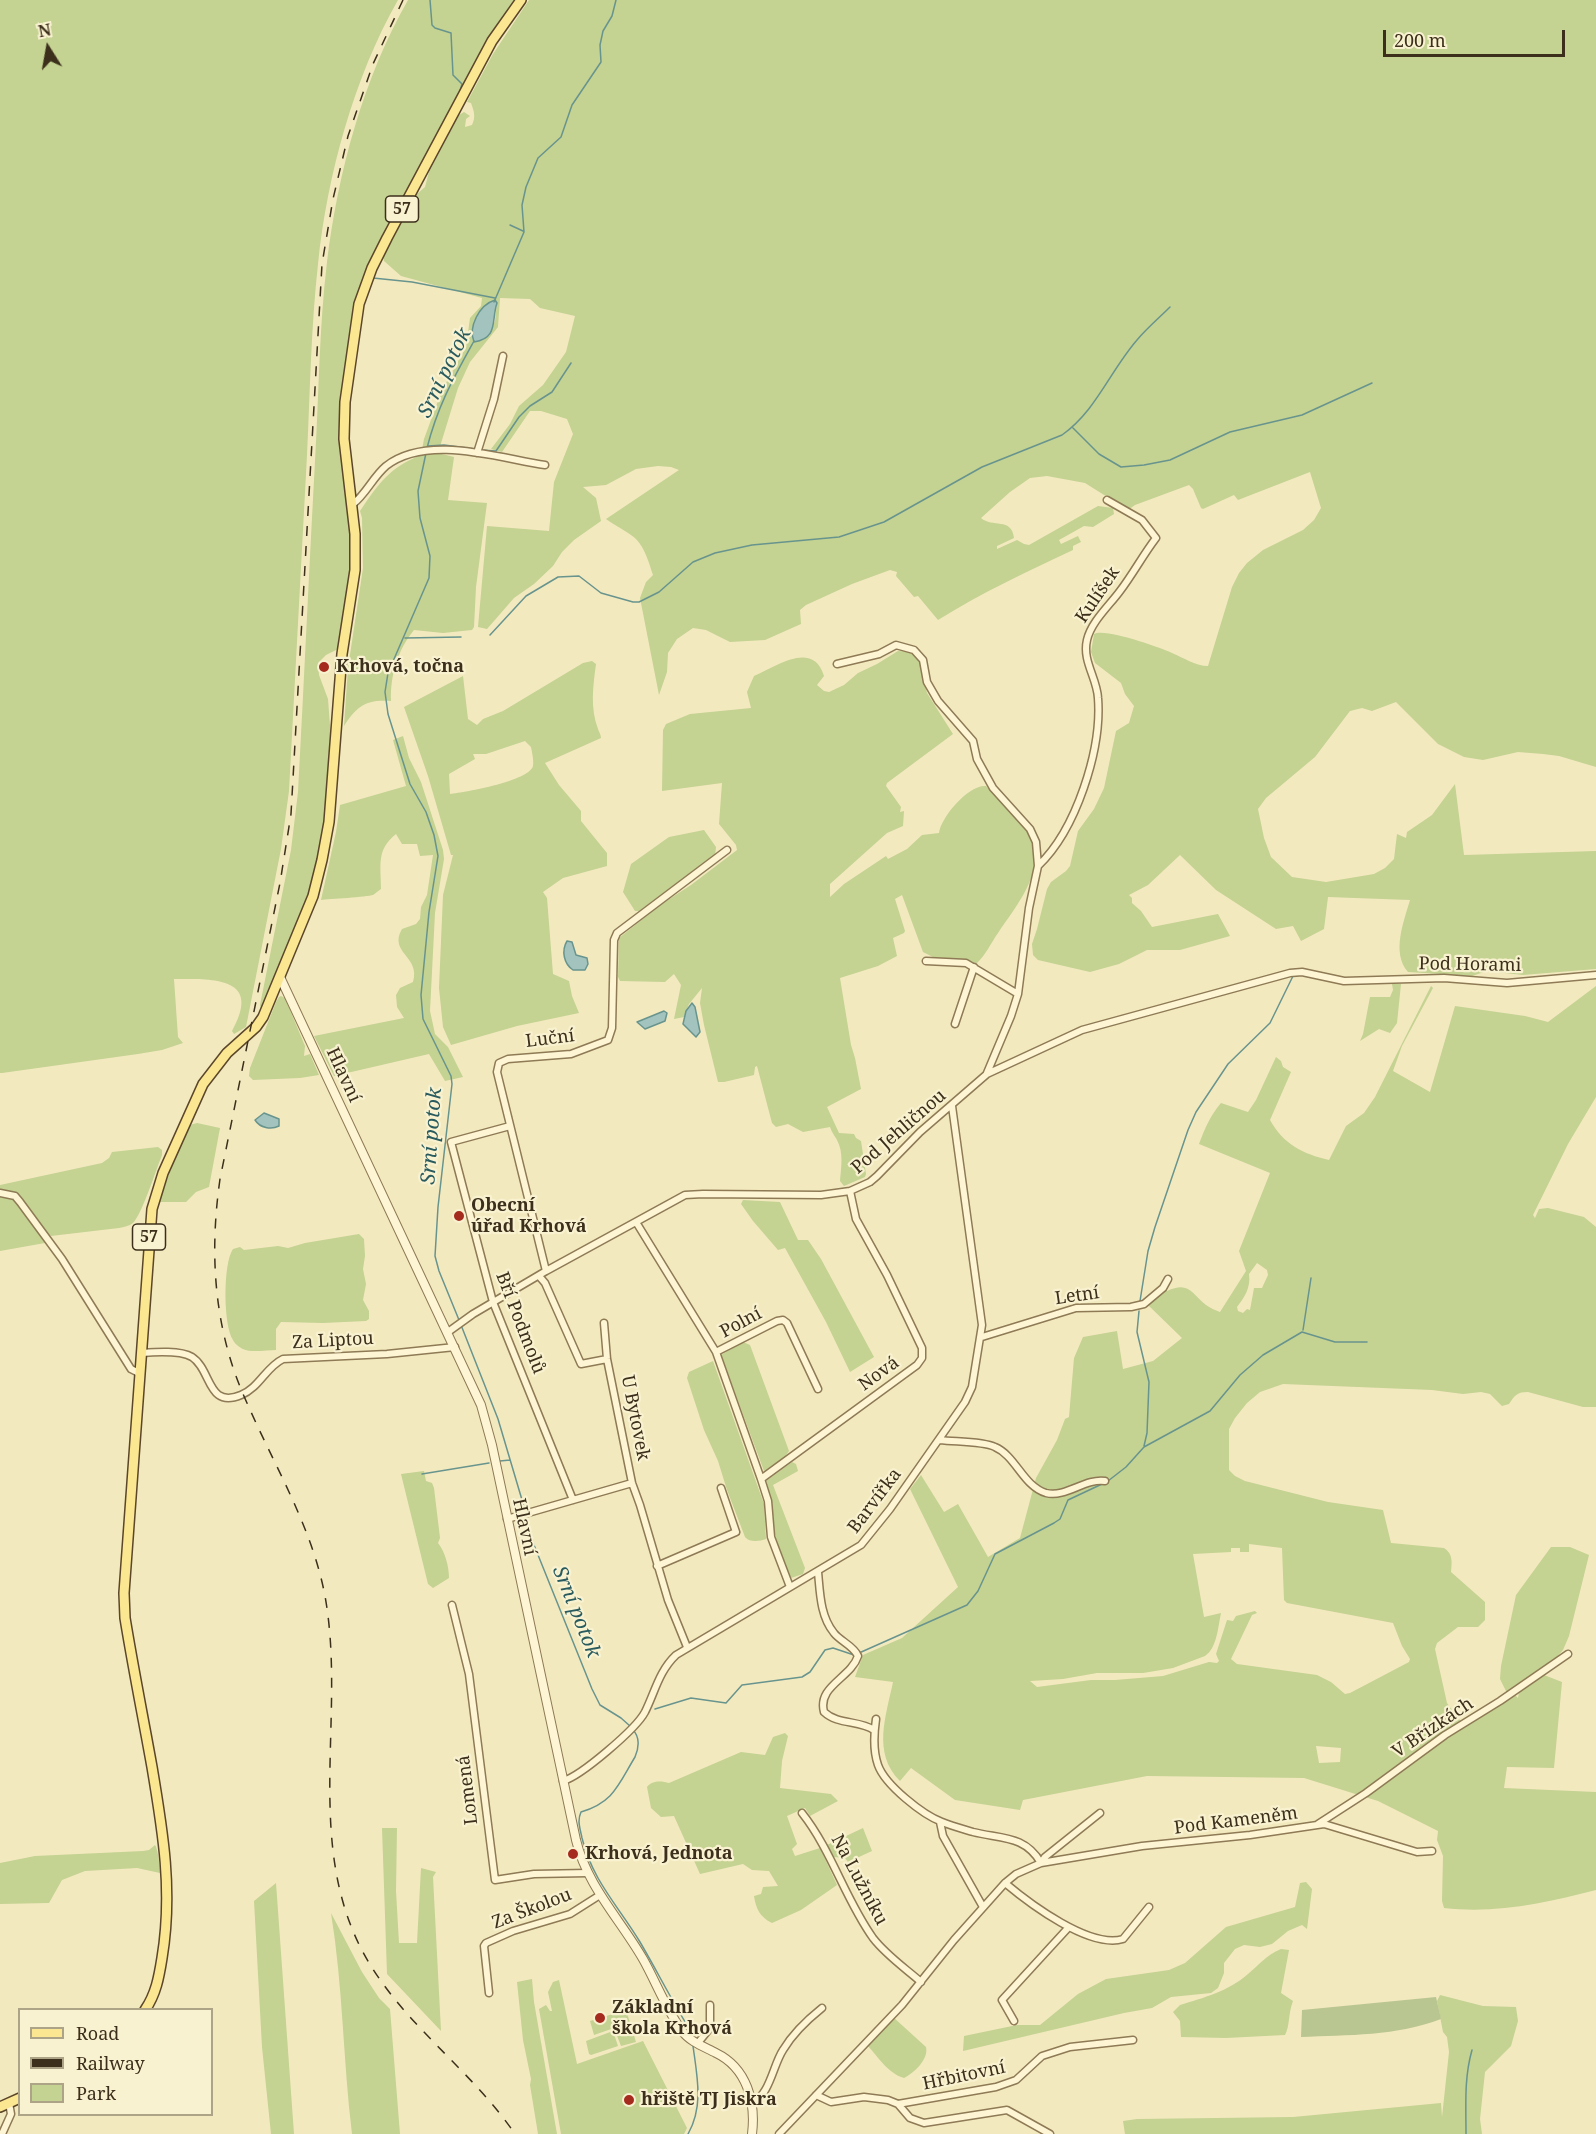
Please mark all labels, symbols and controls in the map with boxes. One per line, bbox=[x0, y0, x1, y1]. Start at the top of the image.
north arrow bbox=[18, 18, 78, 78]
text: N bbox=[36, 18, 53, 42]
scale bar bbox=[1386, 18, 1568, 56]
text: 200 m bbox=[1394, 28, 1446, 52]
road number: 57 bbox=[386, 196, 418, 222]
water label: Srní potok bbox=[413, 324, 477, 422]
street label: Kulíšek bbox=[1071, 563, 1125, 627]
place label: Krhová, točna bbox=[336, 656, 464, 678]
marker: Krhová, točna bbox=[317, 660, 331, 674]
street label: Pod Horami bbox=[1418, 953, 1522, 977]
street label: Luční bbox=[524, 1025, 576, 1053]
street label: Hlavní bbox=[321, 1044, 365, 1106]
street label: Pod Jehličnou bbox=[847, 1085, 951, 1179]
water label: Srní potok bbox=[417, 1087, 447, 1185]
place label: Obecní úřad Krhová bbox=[471, 1195, 587, 1238]
marker: Obecní úřad Krhová bbox=[452, 1209, 466, 1223]
road number: 57 bbox=[132, 1224, 166, 1250]
street label: Bří Podmolů bbox=[491, 1269, 549, 1377]
street label: Letní bbox=[1053, 1282, 1101, 1310]
street label: Polní bbox=[716, 1303, 766, 1343]
street label: Za Liptou bbox=[292, 1328, 374, 1354]
street label: Nová bbox=[855, 1352, 903, 1396]
street label: U Bytovek bbox=[616, 1373, 654, 1463]
street label: Barvířka bbox=[844, 1464, 906, 1538]
street label: Hlavní bbox=[507, 1496, 541, 1558]
water label: Srní potok bbox=[547, 1563, 605, 1661]
street label: V Břízkách bbox=[1388, 1693, 1478, 1763]
street label: Lomená bbox=[453, 1754, 483, 1826]
street label: Pod Kameněm bbox=[1173, 1803, 1299, 1839]
street label: Na Lužníku bbox=[826, 1831, 892, 1929]
place label: Krhová, Jednota bbox=[585, 1843, 733, 1865]
marker: Krhová, Jednota bbox=[566, 1847, 580, 1861]
street label: Za Školou bbox=[489, 1884, 575, 1934]
place label: Základní škola Krhová bbox=[612, 1997, 732, 2040]
legend bbox=[18, 2008, 213, 2116]
marker: Základní škola Krhová bbox=[593, 2011, 607, 2025]
text: Road bbox=[76, 2021, 119, 2045]
text: Railway bbox=[76, 2051, 145, 2075]
street label: Hřbitovní bbox=[921, 2057, 1007, 2095]
text: Park bbox=[76, 2081, 116, 2105]
place label: hřiště TJ Jiskra bbox=[641, 2089, 777, 2111]
marker: hřiště TJ Jiskra bbox=[622, 2093, 636, 2107]

